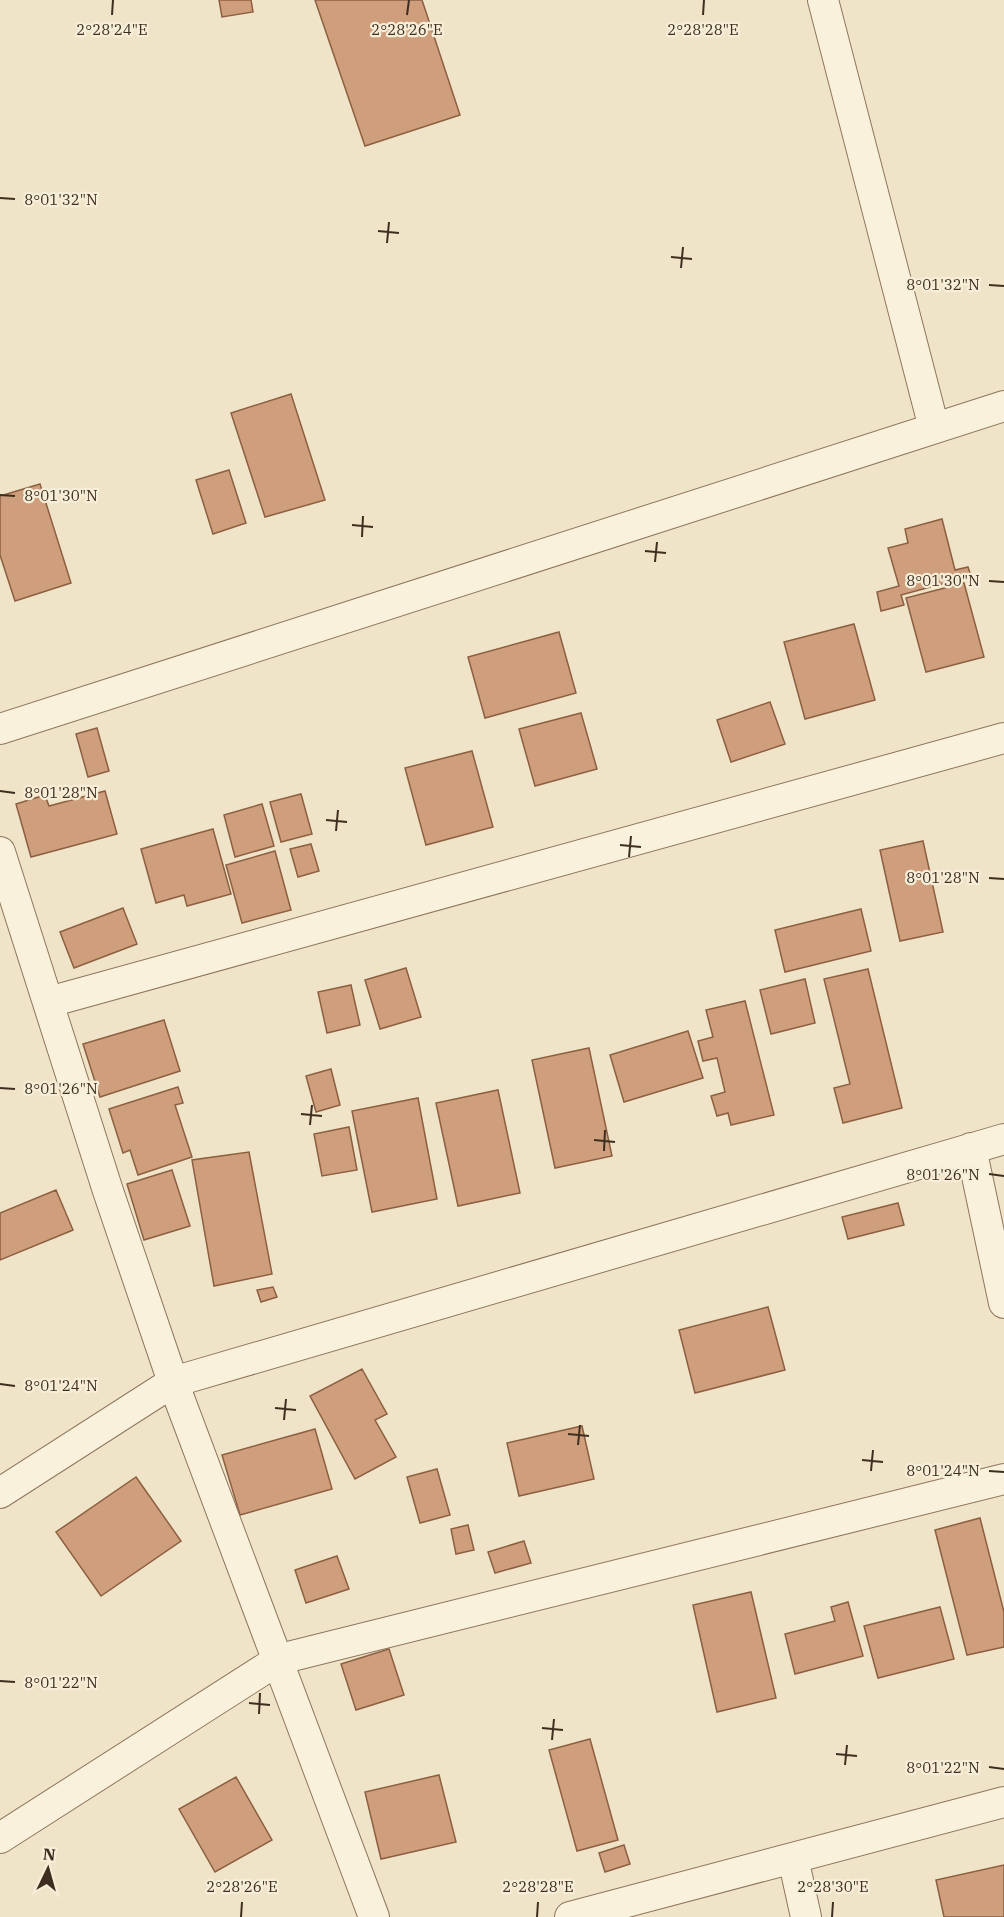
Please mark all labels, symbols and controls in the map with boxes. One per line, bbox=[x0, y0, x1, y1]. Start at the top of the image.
text: 2°28'24"E bbox=[76, 20, 148, 39]
text: 2°28'26"E bbox=[371, 20, 443, 39]
text: 2°28'28"E bbox=[667, 20, 739, 39]
text: 8°01'32"N bbox=[24, 190, 98, 209]
text: 8°01'32"N bbox=[906, 275, 980, 294]
text: 8°01'30"N bbox=[24, 486, 98, 505]
text: 8°01'30"N bbox=[906, 571, 980, 590]
text: 8°01'28"N bbox=[24, 783, 98, 802]
text: 8°01'28"N bbox=[906, 868, 980, 887]
text: 8°01'26"N bbox=[24, 1079, 98, 1098]
text: 8°01'26"N bbox=[906, 1165, 980, 1184]
text: 8°01'24"N bbox=[24, 1376, 98, 1395]
text: 8°01'24"N bbox=[906, 1461, 980, 1480]
text: 8°01'22"N bbox=[24, 1673, 98, 1692]
text: 8°01'22"N bbox=[906, 1758, 980, 1777]
north arrow bbox=[18, 1839, 78, 1899]
text: N bbox=[42, 1844, 56, 1865]
text: 2°28'26"E bbox=[206, 1877, 278, 1896]
text: 2°28'28"E bbox=[502, 1877, 574, 1896]
text: 2°28'30"E bbox=[797, 1877, 869, 1896]

